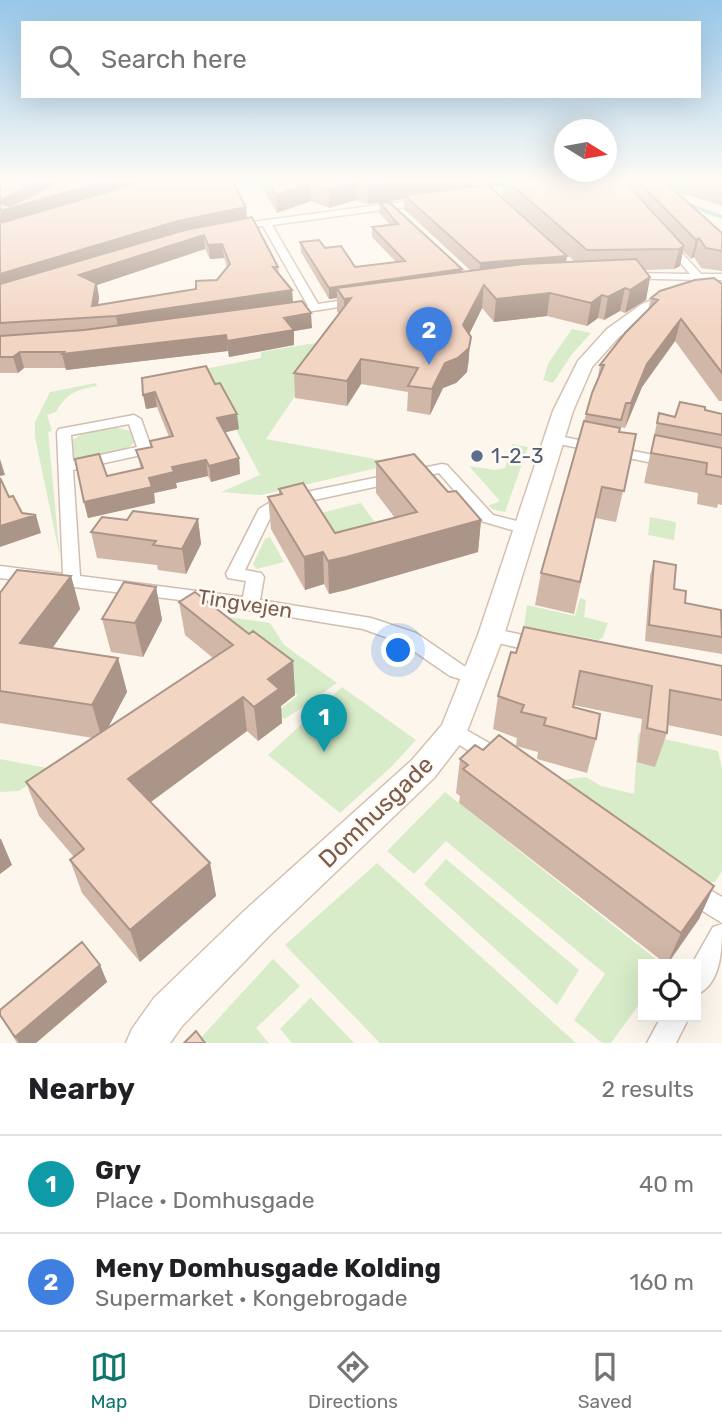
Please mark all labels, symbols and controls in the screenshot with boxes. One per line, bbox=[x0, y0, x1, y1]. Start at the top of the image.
search box bbox=[21, 21, 701, 98]
icon: search bbox=[45, 41, 83, 79]
text: Search here bbox=[101, 44, 247, 75]
north arrow bbox=[554, 119, 617, 182]
pin: 2 bbox=[406, 307, 452, 365]
place label: 1-2-3 bbox=[491, 443, 544, 468]
marker: 1-2-3 bbox=[469, 448, 485, 464]
street label: Tingvejen bbox=[196, 584, 294, 623]
your location bbox=[381, 633, 415, 667]
pin: 1 bbox=[301, 694, 347, 752]
street label: Domhusgade bbox=[313, 750, 439, 874]
map controls bbox=[638, 959, 701, 1022]
button: locate bbox=[638, 959, 701, 1022]
text: Nearby bbox=[28, 1071, 135, 1107]
text: 2 results bbox=[602, 1075, 694, 1103]
text: Gry bbox=[95, 1155, 141, 1186]
text: 1 bbox=[45, 1170, 57, 1198]
text: 40 m bbox=[639, 1170, 694, 1198]
text: Place · Domhusgade bbox=[95, 1186, 315, 1214]
text: Meny Domhusgade Kolding bbox=[95, 1253, 441, 1284]
text: 2 bbox=[44, 1268, 58, 1296]
text: 160 m bbox=[630, 1268, 694, 1296]
text: Supermarket · Kongebrogade bbox=[95, 1284, 408, 1312]
tab: Map bbox=[90, 1348, 128, 1413]
tab: Directions bbox=[308, 1348, 398, 1413]
tab: Saved bbox=[578, 1348, 632, 1413]

